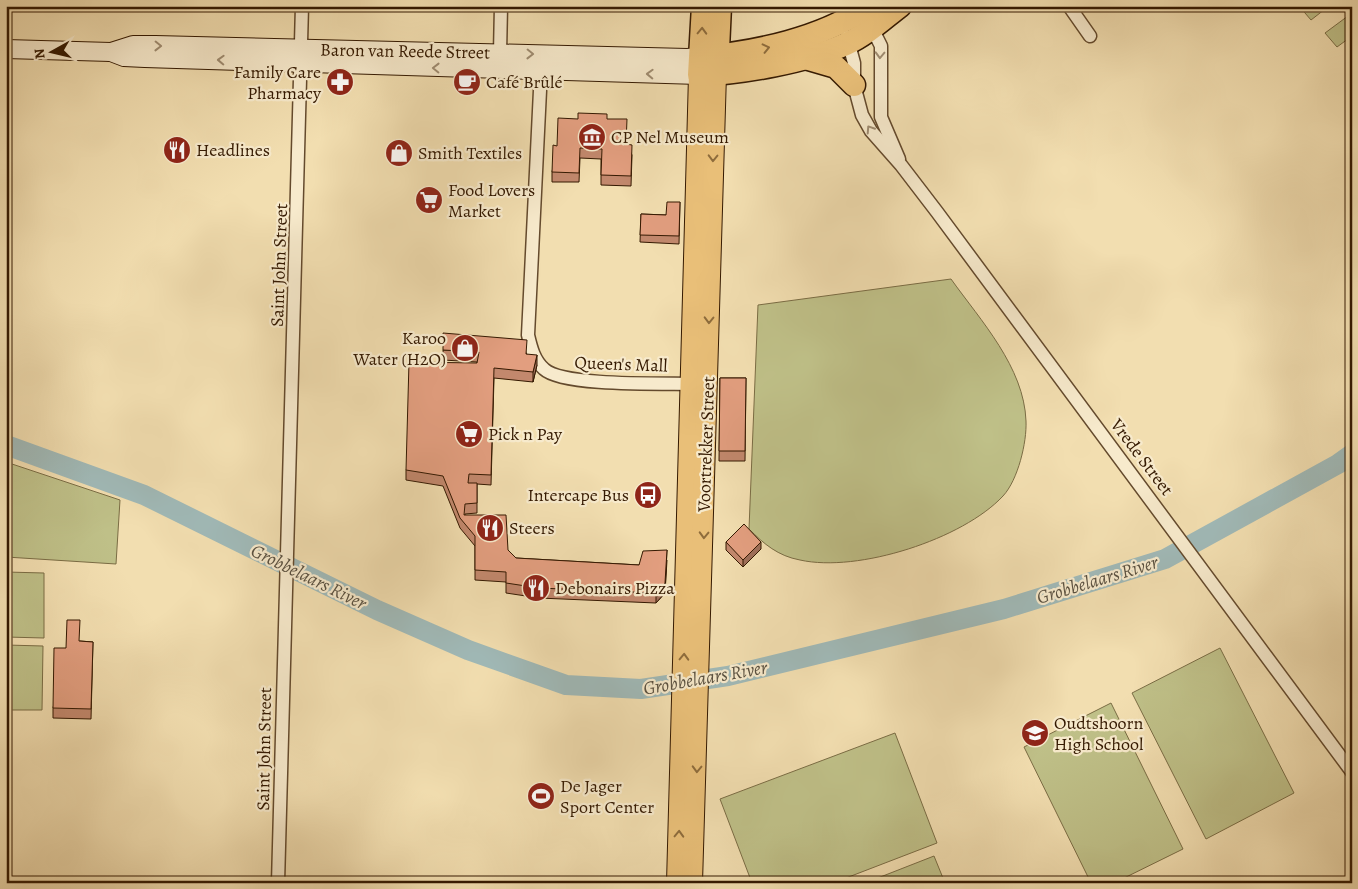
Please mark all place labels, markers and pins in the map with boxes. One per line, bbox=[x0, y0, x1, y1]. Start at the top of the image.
place label: Family Care Pharmacy bbox=[234, 60, 322, 105]
pharmacy icon: Family Care Pharmacy bbox=[325, 67, 355, 97]
cafe icon: Café Brûlé bbox=[452, 67, 482, 97]
place label: Café Brûlé bbox=[486, 70, 563, 94]
museum icon: CP Nel Museum bbox=[577, 122, 607, 152]
place label: CP Nel Museum bbox=[611, 125, 729, 149]
restaurant icon: Headlines bbox=[162, 135, 192, 165]
place label: Headlines bbox=[196, 138, 270, 162]
shop icon: Smith Textiles bbox=[384, 138, 414, 168]
place label: Smith Textiles bbox=[418, 141, 522, 165]
place label: Food Lovers Market bbox=[448, 178, 535, 223]
supermarket icon: Food Lovers Market bbox=[414, 185, 444, 215]
place label: Karoo Water (H2O) bbox=[352, 326, 446, 371]
shop icon: Karoo Water (H2O) bbox=[450, 333, 480, 363]
supermarket icon: Pick n Pay bbox=[454, 419, 484, 449]
place label: Pick n Pay bbox=[488, 422, 563, 446]
bus stop icon: Intercape Bus bbox=[633, 480, 663, 510]
place label: Intercape Bus bbox=[527, 483, 629, 507]
restaurant icon: Steers bbox=[475, 513, 505, 543]
place label: Steers bbox=[509, 516, 555, 540]
restaurant icon: Debonairs Pizza bbox=[521, 573, 551, 603]
place label: Debonairs Pizza bbox=[555, 576, 675, 600]
place label: Oudtshoorn High School bbox=[1054, 711, 1144, 756]
school or university icon: Oudtshoorn High School bbox=[1020, 718, 1050, 748]
place label: De Jager Sport Center bbox=[560, 774, 654, 819]
sports icon: De Jager Sport Center bbox=[526, 781, 556, 811]

